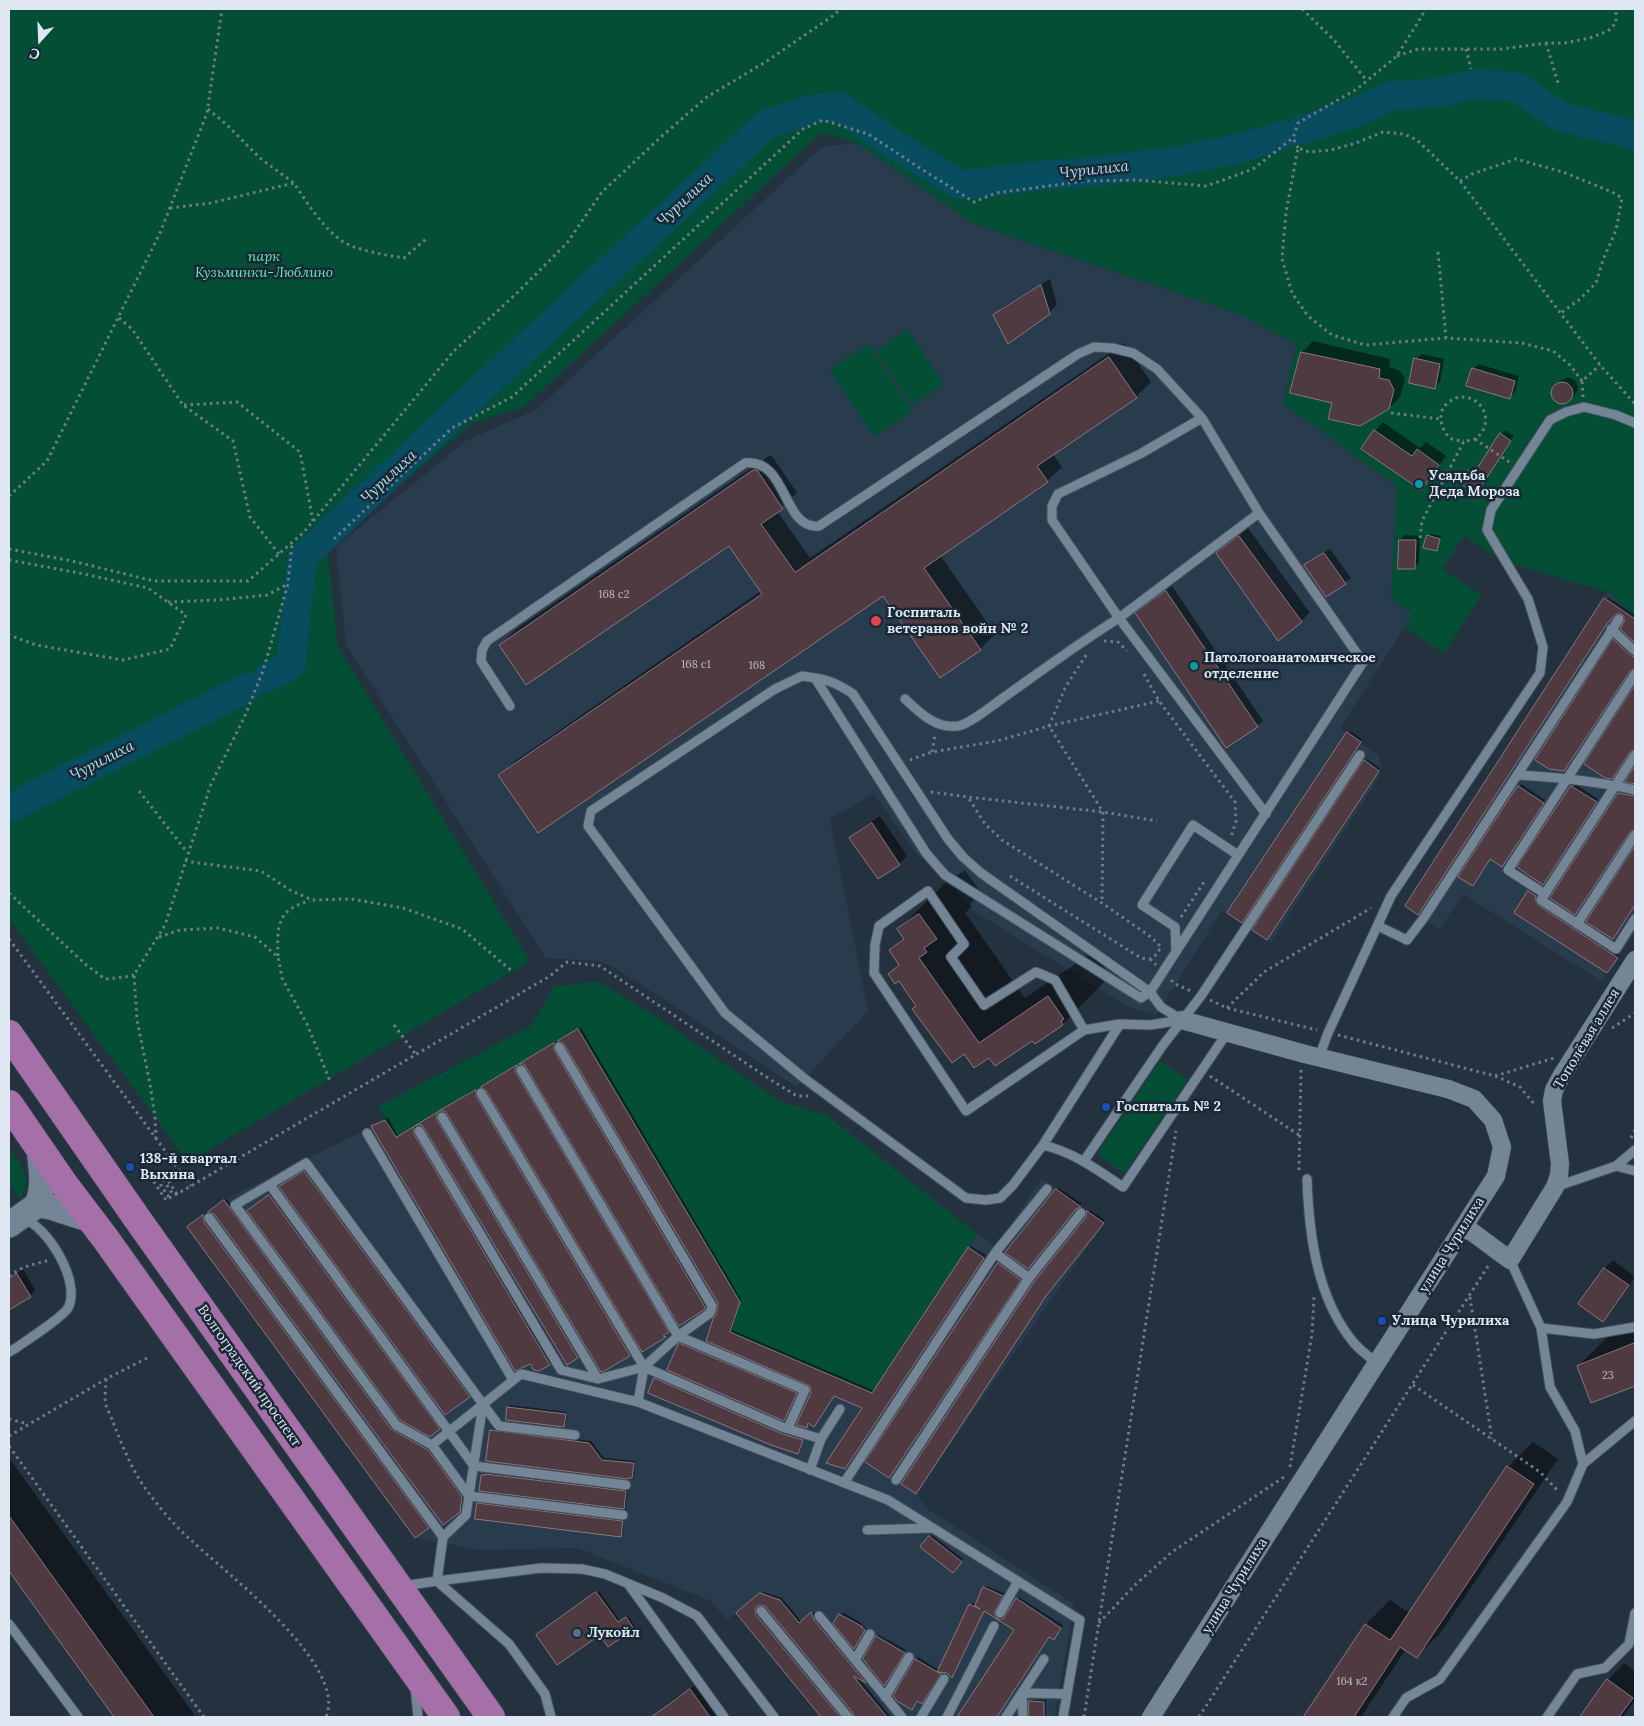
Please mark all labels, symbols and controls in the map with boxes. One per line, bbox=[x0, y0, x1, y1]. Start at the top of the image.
north arrow bbox=[15, 15, 65, 65]
text: С bbox=[27, 44, 42, 64]
water label: Чурилиха bbox=[1058, 157, 1130, 183]
water label: Чурилиха bbox=[653, 170, 717, 230]
park label: парк Кузьминки-Люблино bbox=[195, 249, 333, 282]
water label: Чурилиха bbox=[357, 447, 421, 507]
place label: Усадьба Деда Мороза bbox=[1429, 468, 1520, 501]
marker: Усадьба Деда Мороза bbox=[1413, 478, 1425, 490]
house number: 168 с2 bbox=[598, 588, 630, 602]
place label: Госпиталь ветеранов войн № 2 bbox=[887, 605, 1028, 638]
marker: Госпиталь ветеранов войн № 2 bbox=[869, 614, 883, 628]
place label: Патологоанатомическое отделение bbox=[1204, 650, 1376, 682]
house number: 168 с1 bbox=[681, 658, 711, 672]
house number: 168 bbox=[749, 659, 765, 673]
marker: Патологоанатомическое отделение bbox=[1188, 660, 1200, 672]
water label: Чурилиха bbox=[67, 737, 137, 785]
street label: Тополёвая аллея bbox=[1550, 986, 1624, 1092]
place label: Госпиталь № 2 bbox=[1116, 1099, 1221, 1115]
marker: Госпиталь № 2 bbox=[1100, 1101, 1112, 1113]
place label: 138-й квартал Выхина bbox=[140, 1151, 237, 1184]
marker: 138-й квартал Выхина bbox=[124, 1161, 136, 1173]
street label: улица Чурилиха bbox=[1416, 1194, 1488, 1296]
street label: Волгоградский проспект bbox=[194, 1302, 304, 1450]
place label: Улица Чурилиха bbox=[1392, 1313, 1509, 1329]
marker: Улица Чурилиха bbox=[1376, 1315, 1388, 1327]
house number: 23 bbox=[1602, 1369, 1614, 1383]
street label: улица Чурилиха bbox=[1199, 1535, 1271, 1637]
place label: Лукойл bbox=[587, 1625, 640, 1641]
marker: Лукойл bbox=[571, 1627, 583, 1639]
house number: 164 к2 bbox=[1336, 1675, 1368, 1689]

